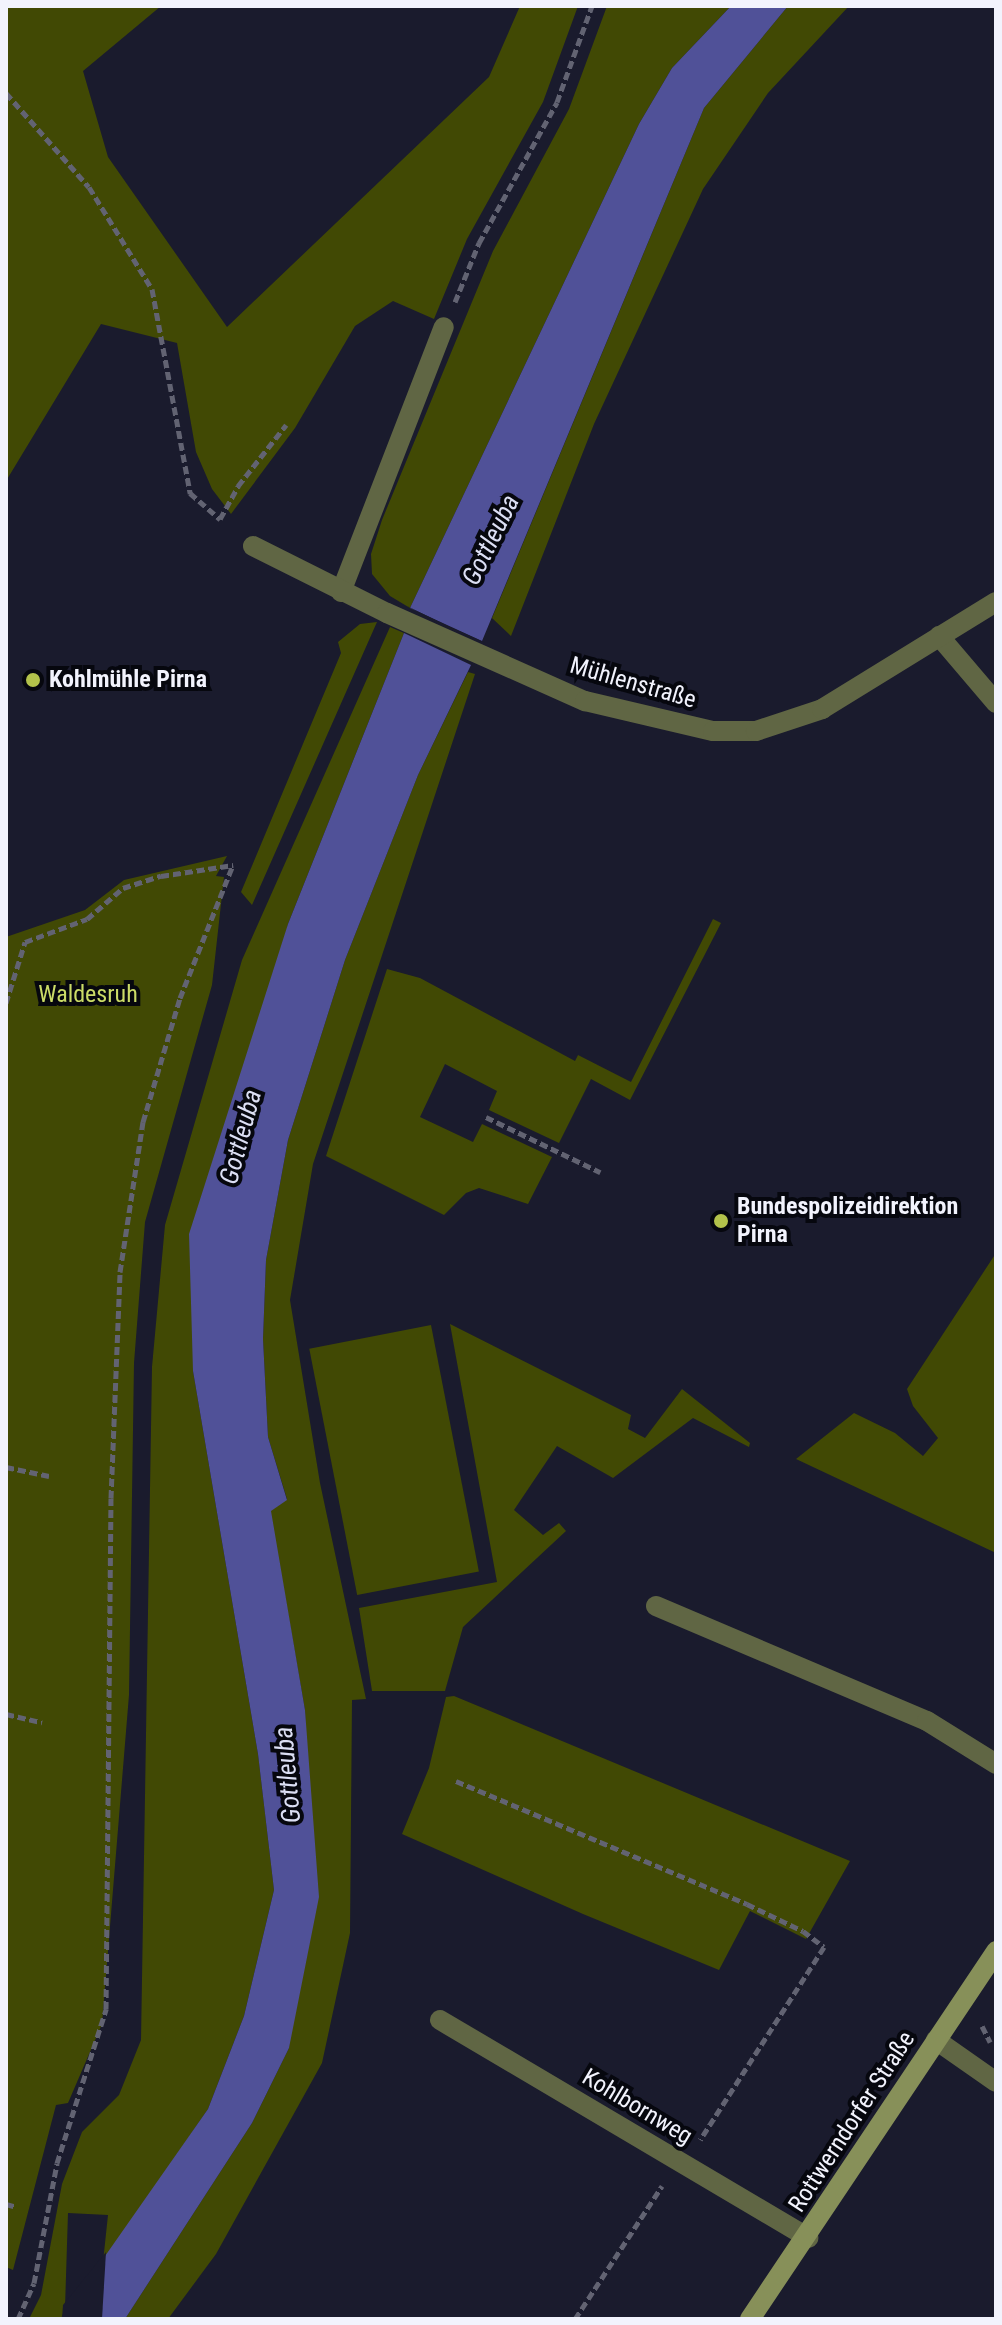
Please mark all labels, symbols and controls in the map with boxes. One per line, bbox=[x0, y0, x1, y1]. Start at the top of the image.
water label: Gottleuba bbox=[456, 490, 526, 590]
street label: Mühlenstraße bbox=[567, 651, 699, 715]
place label: Kohlmühle Pirna bbox=[49, 666, 207, 694]
marker: Kohlmühle Pirna bbox=[24, 671, 42, 689]
park label: Waldesruh bbox=[38, 981, 138, 1009]
water label: Gottleuba bbox=[213, 1086, 269, 1188]
place label: Bundespolizeidirektion Pirna bbox=[737, 1193, 958, 1249]
marker: Bundespolizeidirektion Pirna bbox=[712, 1212, 730, 1230]
water label: Gottleuba bbox=[268, 1725, 308, 1825]
street label: Rottwerndorfer Straße bbox=[783, 2026, 921, 2218]
street label: Kohlbornweg bbox=[577, 2063, 697, 2151]

